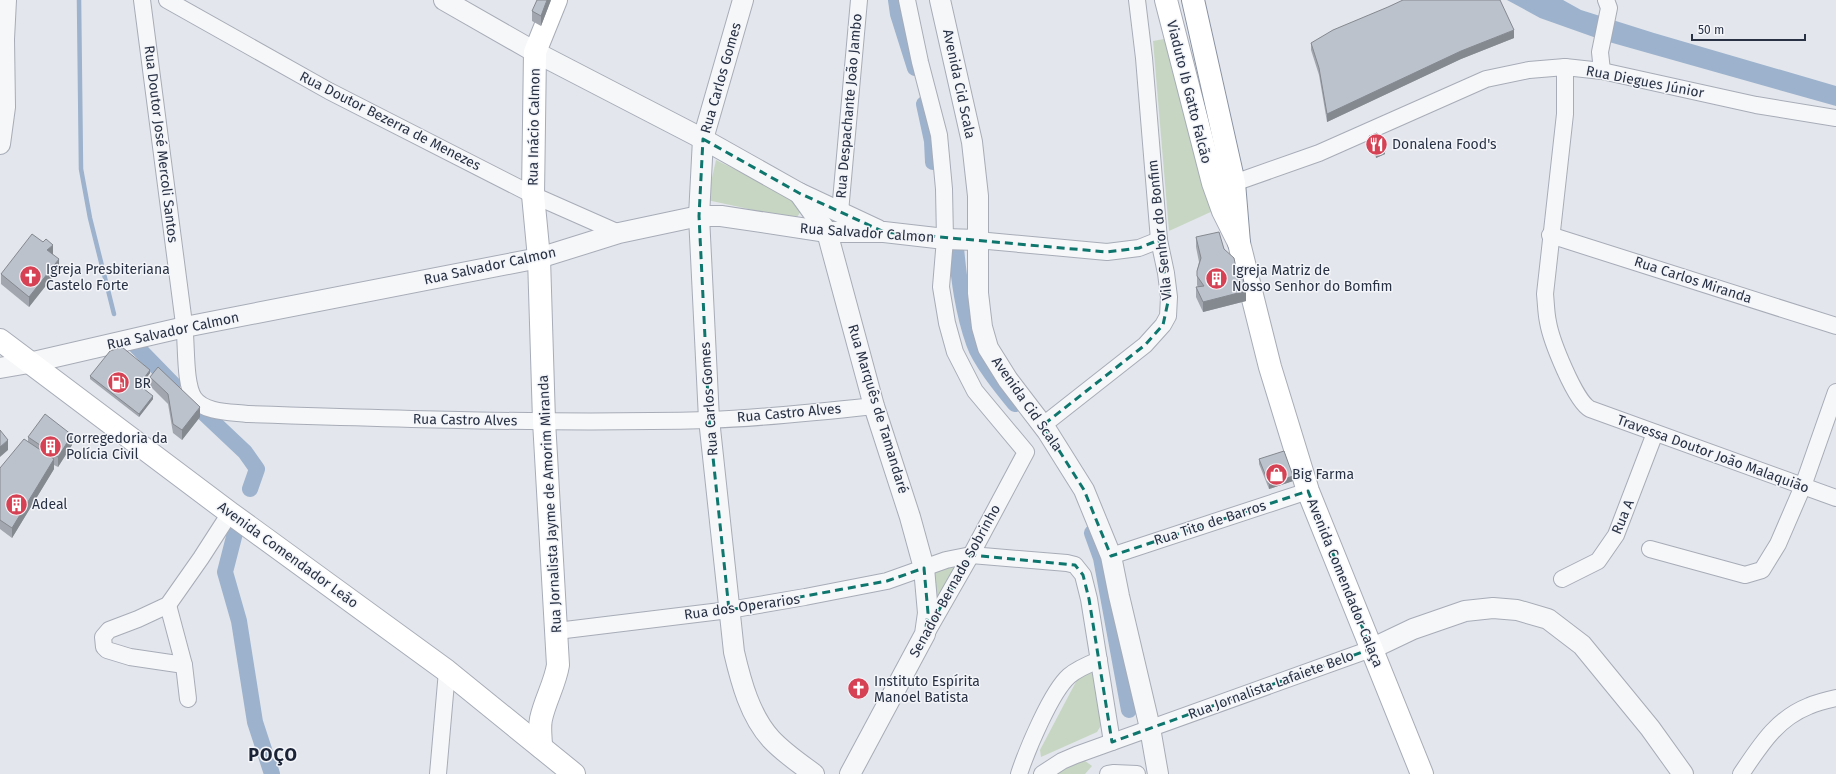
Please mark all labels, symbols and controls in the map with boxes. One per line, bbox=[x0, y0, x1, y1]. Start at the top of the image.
street label: Rua Despachante João Jambo bbox=[832, 13, 866, 199]
scale bar bbox=[1692, 16, 1805, 42]
street label: Viaduto Ib Gatto Falcão bbox=[1163, 19, 1215, 165]
street label: Rua Carlos Gomes bbox=[697, 20, 745, 135]
text: 50 m bbox=[1698, 23, 1724, 37]
street label: Avenida Cid Scala bbox=[939, 28, 979, 140]
street label: Rua Doutor José Mercoli Santos bbox=[140, 44, 182, 244]
street label: Rua Diegues Júnior bbox=[1585, 62, 1706, 102]
street label: Rua Doutor Bezerra de Menezes bbox=[297, 68, 484, 174]
street label: Rua Inácio Calmon bbox=[524, 68, 544, 186]
restaurant icon: Donalena Food's bbox=[1363, 131, 1389, 157]
place label: Donalena Food's bbox=[1392, 136, 1497, 153]
street label: Vila Senhor do Bonfim bbox=[1144, 159, 1176, 301]
street label: Rua Salvador Calmon bbox=[799, 220, 935, 246]
street label: Rua Salvador Calmon bbox=[422, 244, 558, 288]
street label: Rua Carlos Miranda bbox=[1632, 253, 1754, 307]
place label: Igreja Presbiteriana Castelo Forte bbox=[46, 261, 170, 294]
place label: Igreja Matriz de Nosso Senhor do Bomfim bbox=[1232, 262, 1393, 295]
church icon: Igreja Presbiteriana Castelo Forte bbox=[17, 264, 43, 290]
building icon: Igreja Matriz de Nosso Senhor do Bomfim bbox=[1204, 265, 1230, 291]
street label: Rua Salvador Calmon bbox=[105, 309, 241, 353]
street label: Rua Marquês de Tamandaré bbox=[844, 322, 912, 496]
street label: Rua Carlos Gomes bbox=[697, 341, 721, 457]
street label: Avenida Cid Scala bbox=[988, 353, 1066, 455]
fuel station icon: BR bbox=[106, 370, 132, 396]
street label: Rua Jornalista Jayme de Amorim Miranda bbox=[535, 374, 565, 634]
place label: BR bbox=[134, 375, 152, 392]
street label: Rua Castro Alves bbox=[736, 400, 842, 426]
street label: Rua Castro Alves bbox=[413, 411, 518, 429]
street label: Travessa Doutor João Malaquião bbox=[1615, 411, 1811, 497]
place label: Corregedoria da Polícia Civil bbox=[66, 430, 168, 463]
building icon: Corregedoria da Polícia Civil bbox=[37, 433, 63, 459]
shop icon: Big Farma bbox=[1264, 461, 1290, 487]
place label: Big Farma bbox=[1292, 466, 1354, 483]
building icon: Adeal bbox=[4, 491, 30, 517]
place label: Adeal bbox=[32, 496, 67, 513]
street label: Avenida Comendador Calaça bbox=[1303, 496, 1387, 670]
street label: Rua Tito de Barros bbox=[1152, 497, 1269, 549]
street label: Rua A bbox=[1608, 497, 1638, 537]
street label: Avenida Comendador Leão bbox=[214, 498, 362, 612]
street label: Senador Bernado Sobrinho bbox=[906, 501, 1004, 661]
street label: Rua dos Operarios bbox=[683, 590, 802, 624]
street label: Rua Jornalista Lafaiete Belo bbox=[1186, 647, 1356, 723]
place label: Instituto Espírita Manoel Batista bbox=[874, 673, 980, 706]
church icon: Instituto Espírita Manoel Batista bbox=[845, 676, 871, 702]
district label: POÇO bbox=[248, 744, 298, 766]

